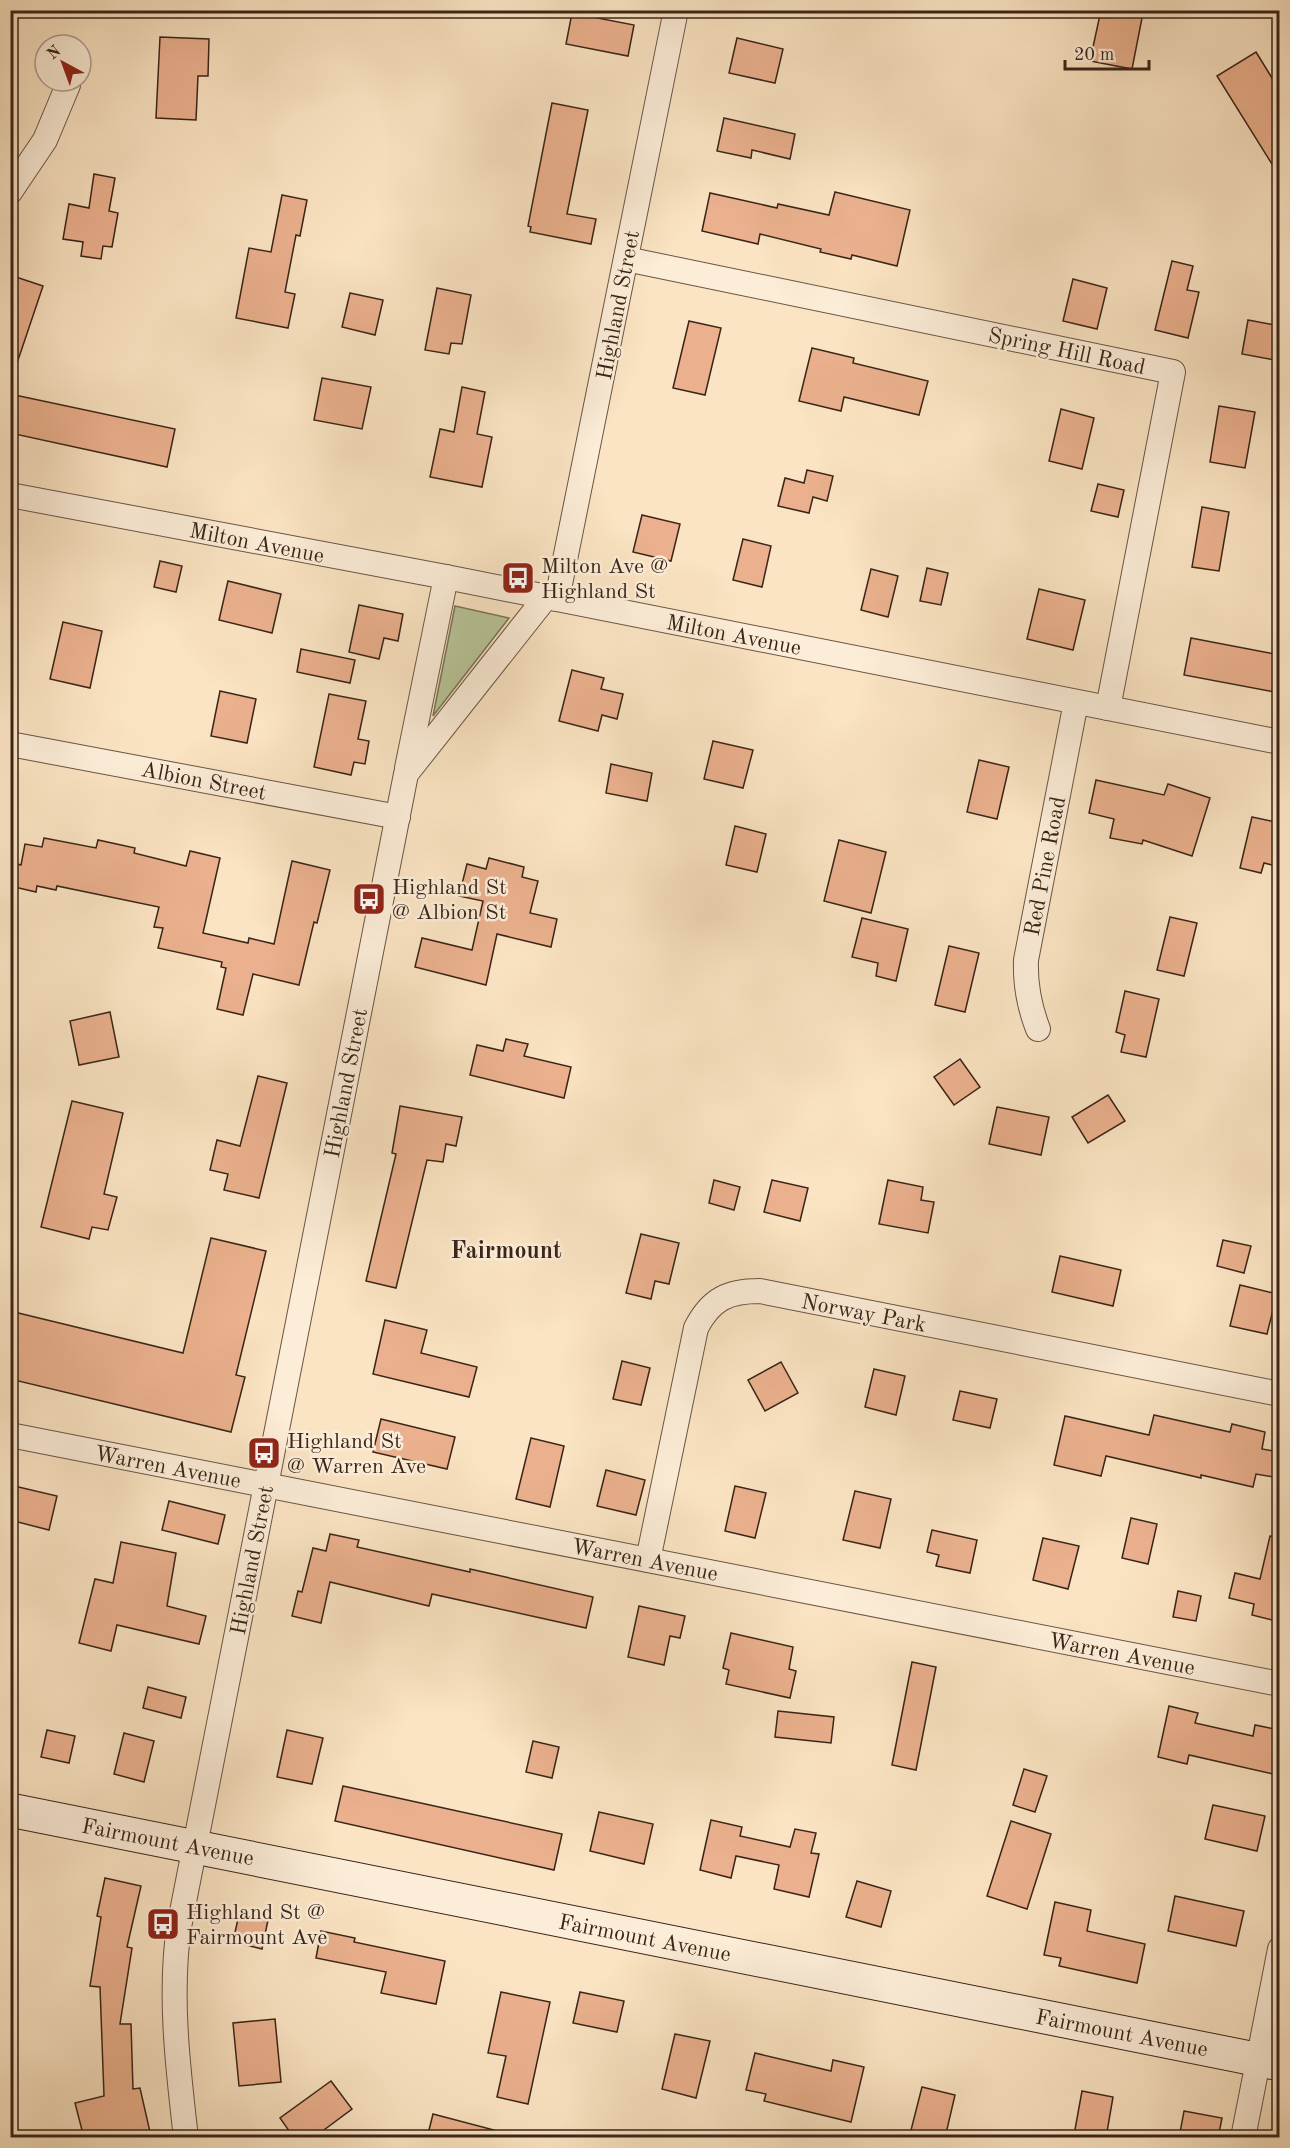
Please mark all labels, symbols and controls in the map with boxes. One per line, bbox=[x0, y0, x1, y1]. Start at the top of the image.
north arrow bbox=[33, 33, 93, 93]
scale bar bbox=[1065, 33, 1149, 71]
text: N bbox=[45, 43, 65, 63]
text: 20 m bbox=[1074, 46, 1114, 64]
street label: Highland Street bbox=[594, 229, 644, 382]
street label: Spring Hill Road bbox=[986, 325, 1147, 379]
street label: Milton Avenue bbox=[187, 520, 326, 568]
place label: Milton Ave @ Highland St bbox=[541, 556, 668, 603]
bus stop icon: Milton Ave @ Highland St bbox=[500, 560, 536, 596]
street label: Milton Avenue bbox=[664, 612, 803, 660]
street label: Albion Street bbox=[139, 759, 268, 805]
street label: Red Pine Road bbox=[1022, 795, 1070, 938]
place label: Highland St @ Albion St bbox=[392, 877, 507, 924]
bus stop icon: Highland St @ Albion St bbox=[351, 881, 387, 917]
street label: Highland Street bbox=[322, 1007, 372, 1160]
district label: Fairmount bbox=[450, 1240, 562, 1264]
street label: Norway Park bbox=[799, 1291, 928, 1337]
place label: Highland St @ Warren Ave bbox=[287, 1431, 426, 1478]
bus stop icon: Highland St @ Warren Ave bbox=[246, 1435, 282, 1471]
street label: Warren Avenue bbox=[93, 1443, 243, 1493]
street label: Highland Street bbox=[228, 1484, 278, 1637]
street label: Warren Avenue bbox=[570, 1536, 720, 1586]
street label: Warren Avenue bbox=[1047, 1630, 1197, 1680]
street label: Fairmount Avenue bbox=[80, 1815, 256, 1870]
place label: Highland St @ Fairmount Ave bbox=[186, 1902, 327, 1949]
bus stop icon: Highland St @ Fairmount Ave bbox=[145, 1906, 181, 1942]
street label: Fairmount Avenue bbox=[557, 1911, 733, 1966]
street label: Fairmount Avenue bbox=[1034, 2006, 1210, 2061]

